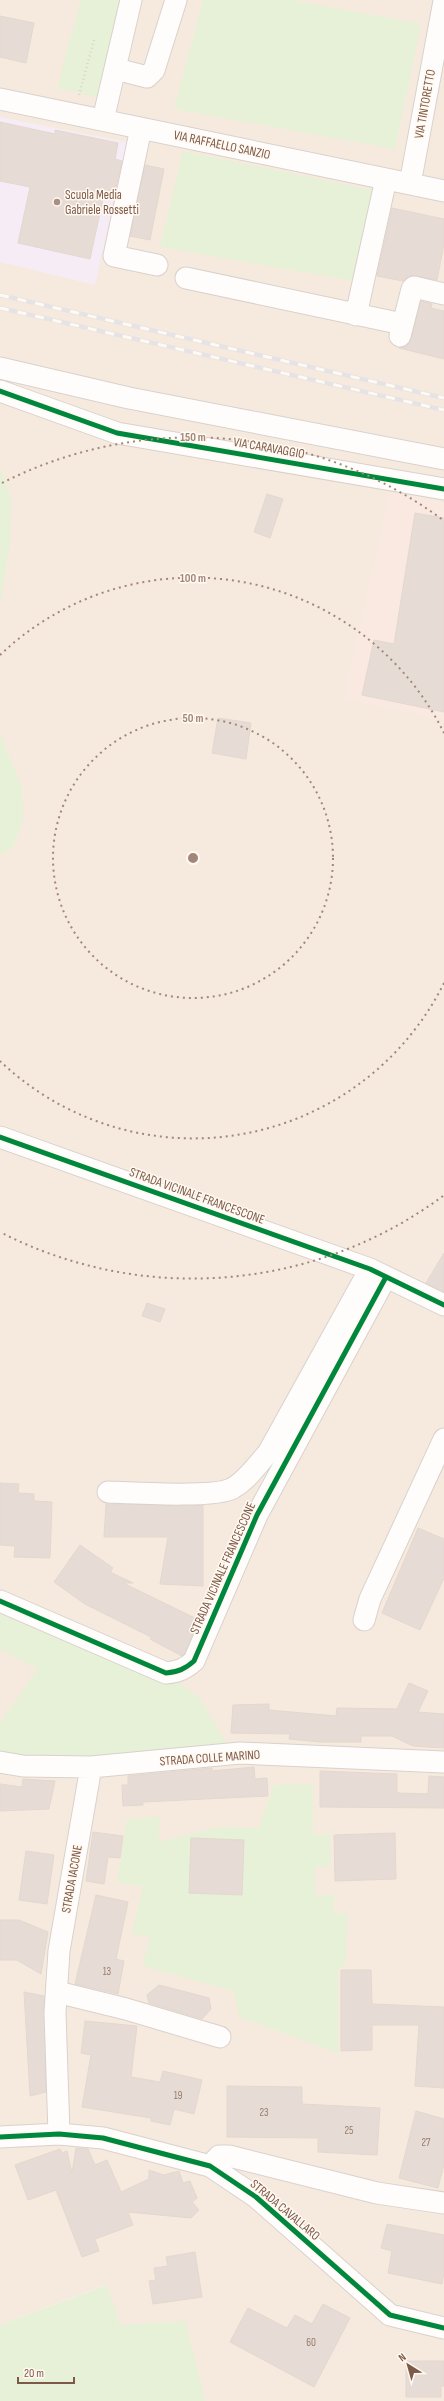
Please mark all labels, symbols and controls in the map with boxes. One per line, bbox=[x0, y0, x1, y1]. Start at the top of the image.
street label: VIA TINTORETTO bbox=[411, 68, 439, 140]
street label: VIA RAFFAELLO SANZIO bbox=[172, 127, 272, 163]
place label: Scuola Media Gabriele Rossetti bbox=[65, 187, 139, 218]
marker: Scuola Media Gabriele Rossetti bbox=[52, 197, 62, 207]
text: 150 m bbox=[180, 430, 206, 445]
street label: VIA CARAVAGGIO bbox=[232, 434, 306, 462]
text: 100 m bbox=[180, 571, 206, 586]
text: 50 m bbox=[183, 711, 203, 726]
centre of rings bbox=[186, 851, 200, 865]
street label: STRADA VICINALE FRANCESCONE bbox=[127, 1164, 267, 1228]
street label: STRADA VICINALE FRANCESCONE bbox=[187, 1499, 259, 1637]
street label: STRADA COLLE MARINO bbox=[159, 1747, 261, 1769]
street label: STRADA IACONE bbox=[58, 1844, 86, 1914]
house number: 13 bbox=[103, 1965, 112, 1978]
house number: 19 bbox=[174, 2089, 182, 2102]
house number: 23 bbox=[259, 2106, 269, 2119]
house number: 25 bbox=[345, 2124, 353, 2137]
house number: 27 bbox=[422, 2136, 431, 2149]
street label: STRADA CAVALLARO bbox=[247, 2176, 323, 2244]
house number: 60 bbox=[306, 2336, 316, 2349]
north arrow bbox=[388, 2345, 428, 2385]
text: N bbox=[396, 2350, 409, 2364]
scale bar bbox=[18, 2359, 74, 2385]
text: 20 m bbox=[24, 2366, 44, 2381]

